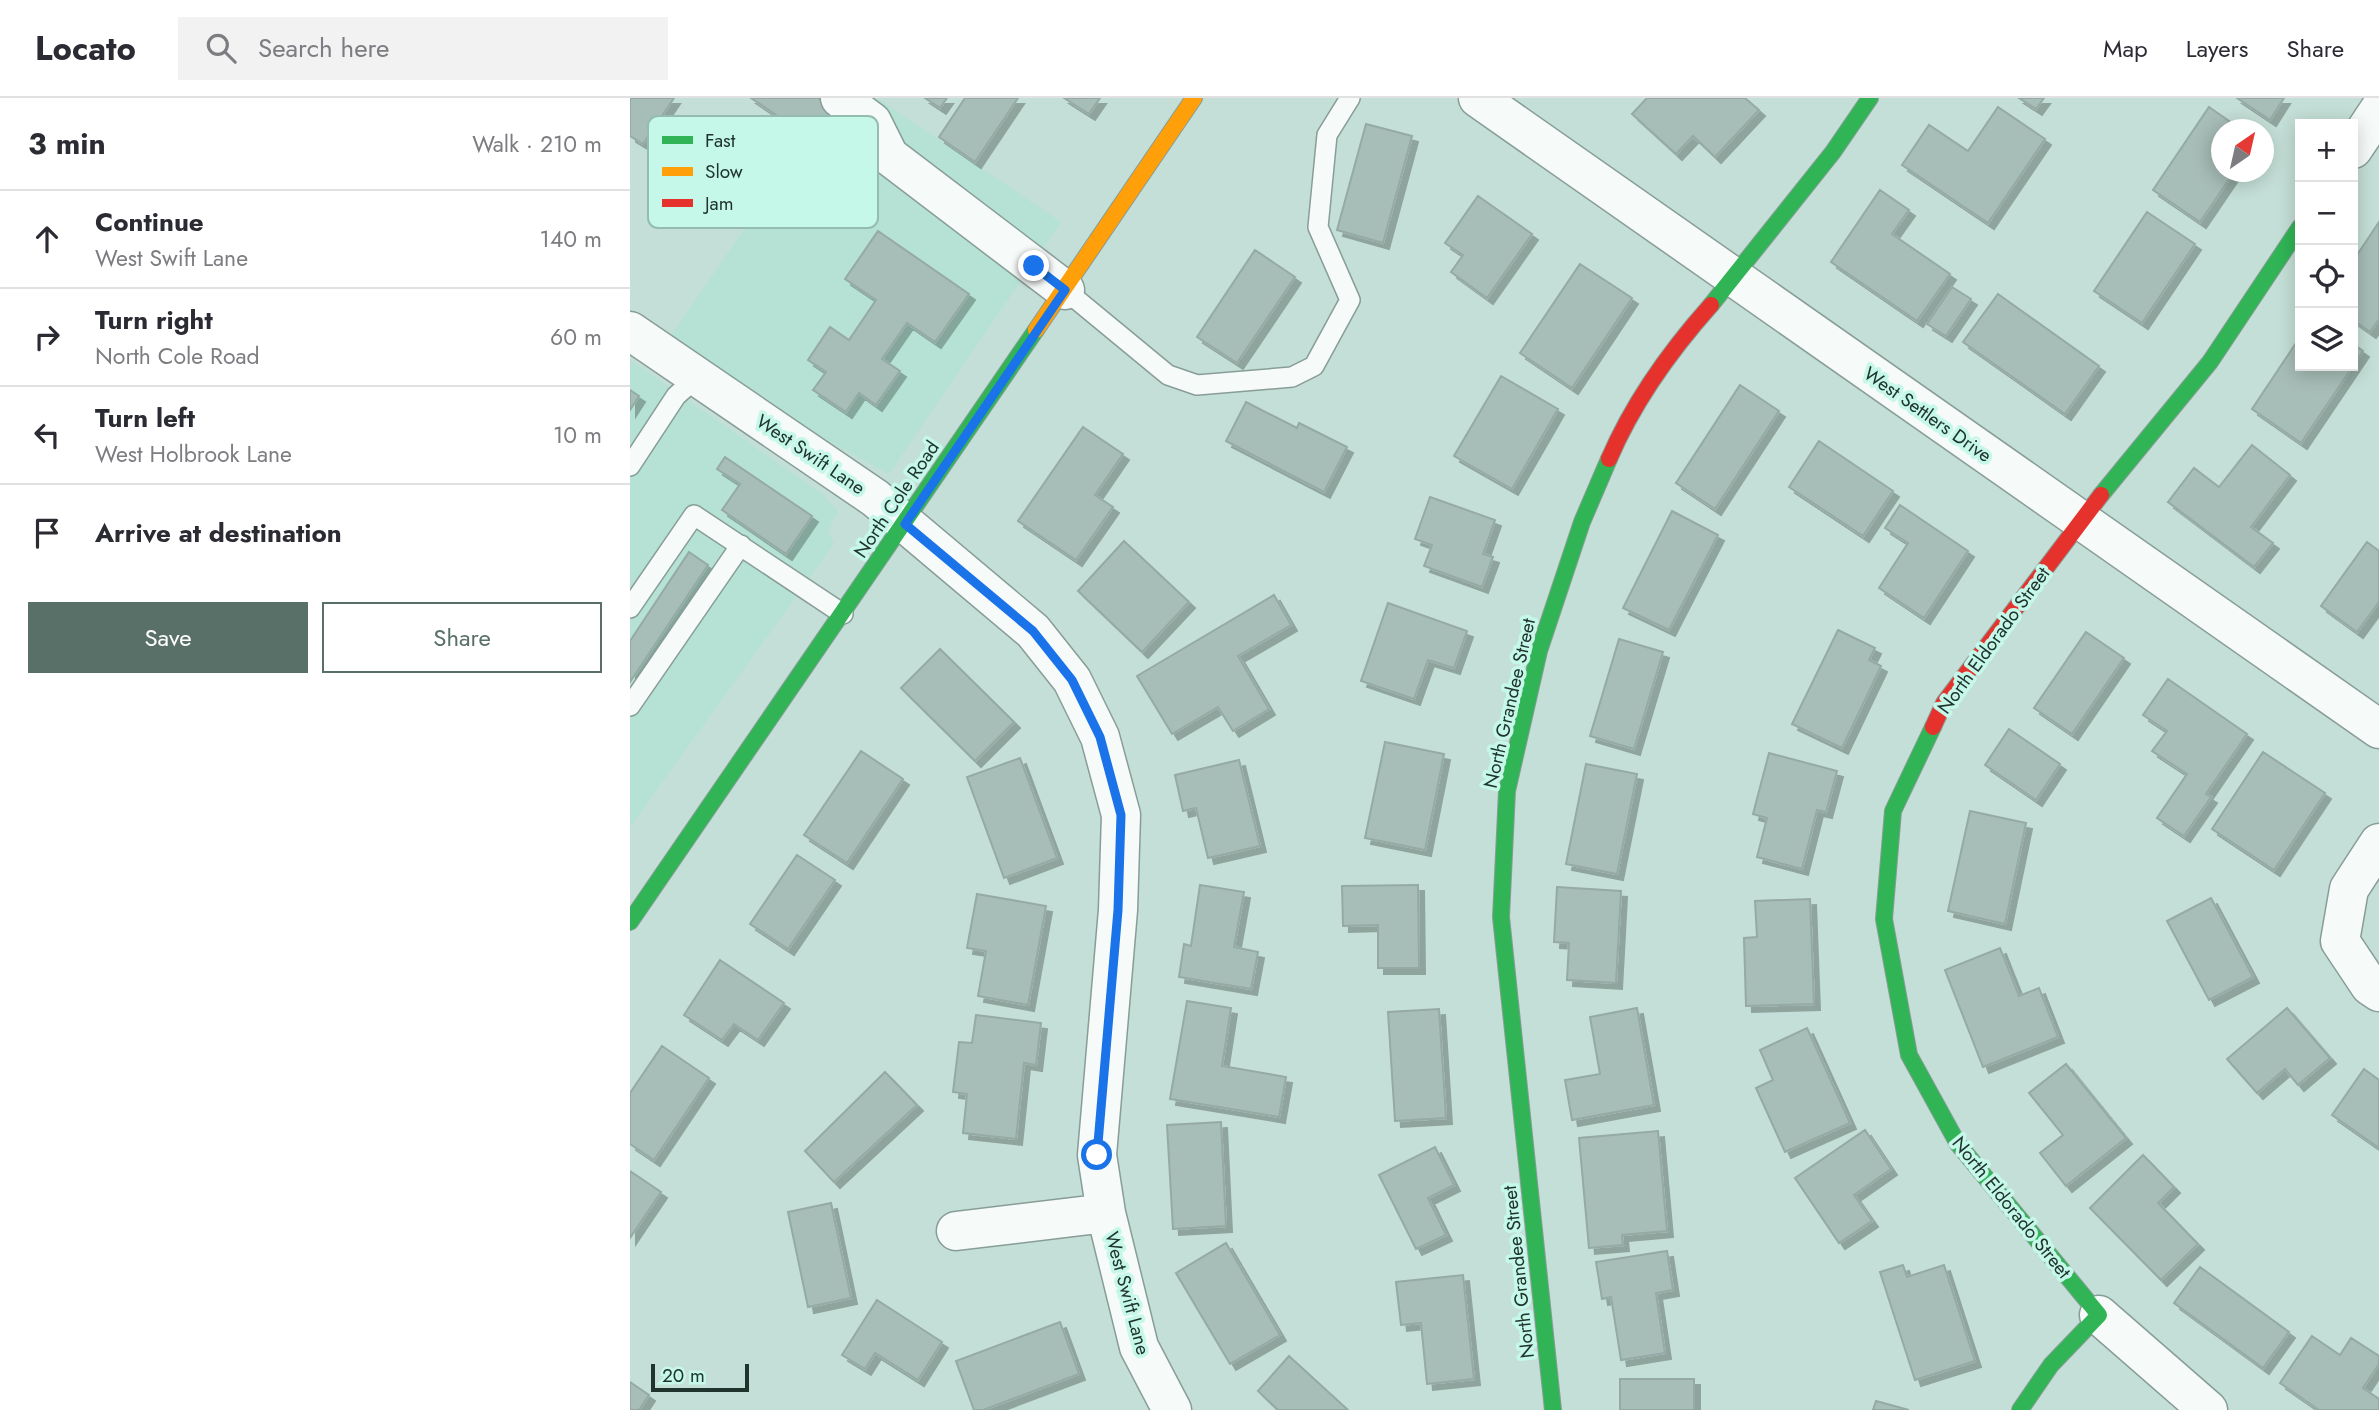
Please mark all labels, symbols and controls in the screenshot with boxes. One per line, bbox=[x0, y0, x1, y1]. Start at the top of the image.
search box bbox=[178, 17, 668, 80]
text: Locato bbox=[35, 25, 136, 72]
icon: search bbox=[202, 29, 240, 67]
text: Search here bbox=[258, 29, 389, 67]
text: Map bbox=[2103, 31, 2148, 66]
text: Layers bbox=[2186, 31, 2248, 66]
text: Share bbox=[2286, 31, 2344, 66]
legend bbox=[648, 116, 878, 228]
north arrow bbox=[2211, 119, 2274, 182]
map controls bbox=[2295, 119, 2358, 371]
button: + bbox=[2295, 119, 2358, 182]
text: 3 min bbox=[28, 122, 106, 165]
text: Walk · 210 m bbox=[472, 127, 602, 161]
text: Fast bbox=[705, 127, 736, 154]
text: Slow bbox=[705, 158, 743, 185]
button: − bbox=[2295, 182, 2358, 245]
text: Jam bbox=[702, 190, 734, 217]
text: Continue bbox=[95, 203, 204, 241]
icon: ahead bbox=[28, 220, 66, 258]
text: 140 m bbox=[540, 222, 602, 256]
text: West Swift Lane bbox=[95, 241, 248, 275]
button: locate bbox=[2295, 245, 2358, 308]
route end bbox=[1018, 250, 1049, 281]
text: Turn right bbox=[95, 301, 213, 339]
button: layers bbox=[2295, 308, 2358, 371]
icon: right bbox=[28, 318, 66, 356]
text: 60 m bbox=[550, 320, 602, 354]
text: North Cole Road bbox=[95, 339, 260, 373]
street label: West Settlers Drive bbox=[1858, 360, 1997, 469]
text: Turn left bbox=[95, 399, 195, 437]
street label: West Swift Lane bbox=[751, 408, 871, 501]
icon: left bbox=[28, 416, 66, 454]
text: 10 m bbox=[553, 418, 602, 452]
street label: North Cole Road bbox=[847, 435, 946, 563]
text: West Holbrook Lane bbox=[95, 437, 292, 471]
icon: arrive bbox=[28, 514, 66, 552]
text: Arrive at destination bbox=[95, 514, 342, 552]
street label: North Eldorado Street bbox=[1931, 561, 2056, 719]
button: Save bbox=[28, 602, 308, 673]
button: Share bbox=[322, 602, 602, 673]
street label: North Grandee Street bbox=[1477, 615, 1542, 791]
street label: North Eldorado Street bbox=[1946, 1131, 2078, 1284]
route start bbox=[1081, 1139, 1112, 1170]
street label: North Grandee Street bbox=[1496, 1184, 1541, 1360]
street label: West Swift Lane bbox=[1098, 1229, 1157, 1358]
scale bar bbox=[651, 1361, 749, 1393]
text: 20 m bbox=[662, 1362, 705, 1389]

